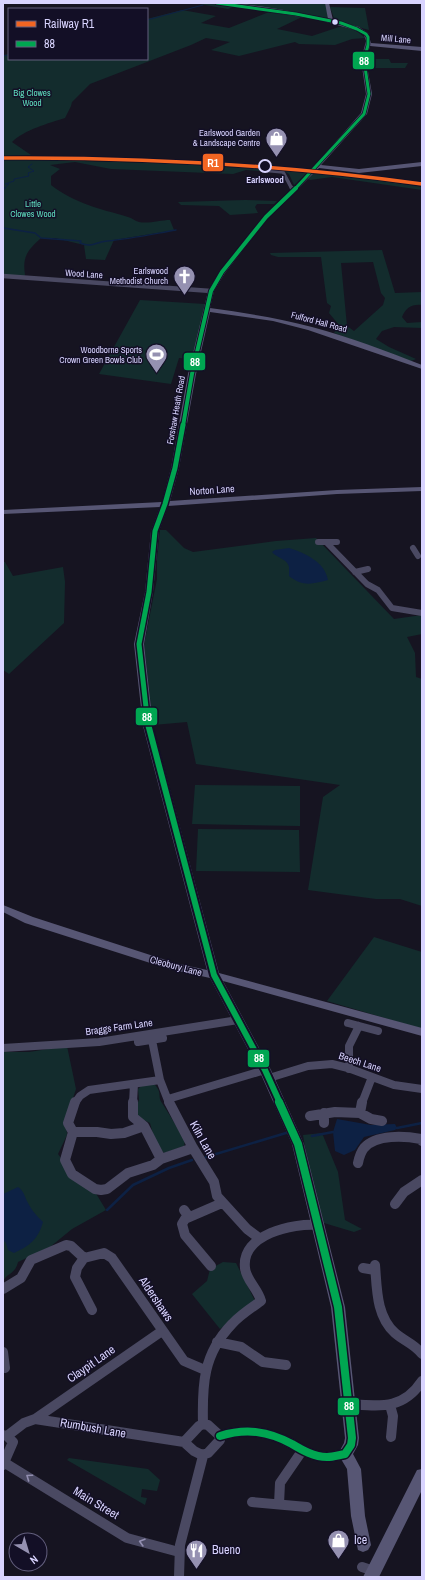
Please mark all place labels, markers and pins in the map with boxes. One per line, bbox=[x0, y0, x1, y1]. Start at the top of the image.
unlabelled marker bbox=[330, 17, 340, 27]
shop icon: Earlswood Garden & Landscape Centre bbox=[263, 125, 289, 158]
place label: Earlswood Garden & Landscape Centre bbox=[193, 127, 260, 149]
marker: Earlswood bbox=[258, 159, 272, 173]
place label: Earlswood bbox=[246, 174, 284, 186]
church icon: Earlswood Methodist Church bbox=[171, 263, 197, 296]
place label: Earlswood Methodist Church bbox=[110, 265, 168, 287]
sports icon: Woodborne Sports Crown Green Bowls Club bbox=[144, 342, 170, 375]
place label: Woodborne Sports Crown Green Bowls Club bbox=[59, 344, 142, 366]
shop icon: Ice bbox=[325, 1527, 351, 1560]
place label: Ice bbox=[354, 1532, 367, 1548]
restaurant icon: Bueno bbox=[184, 1537, 210, 1570]
place label: Bueno bbox=[212, 1542, 240, 1558]

